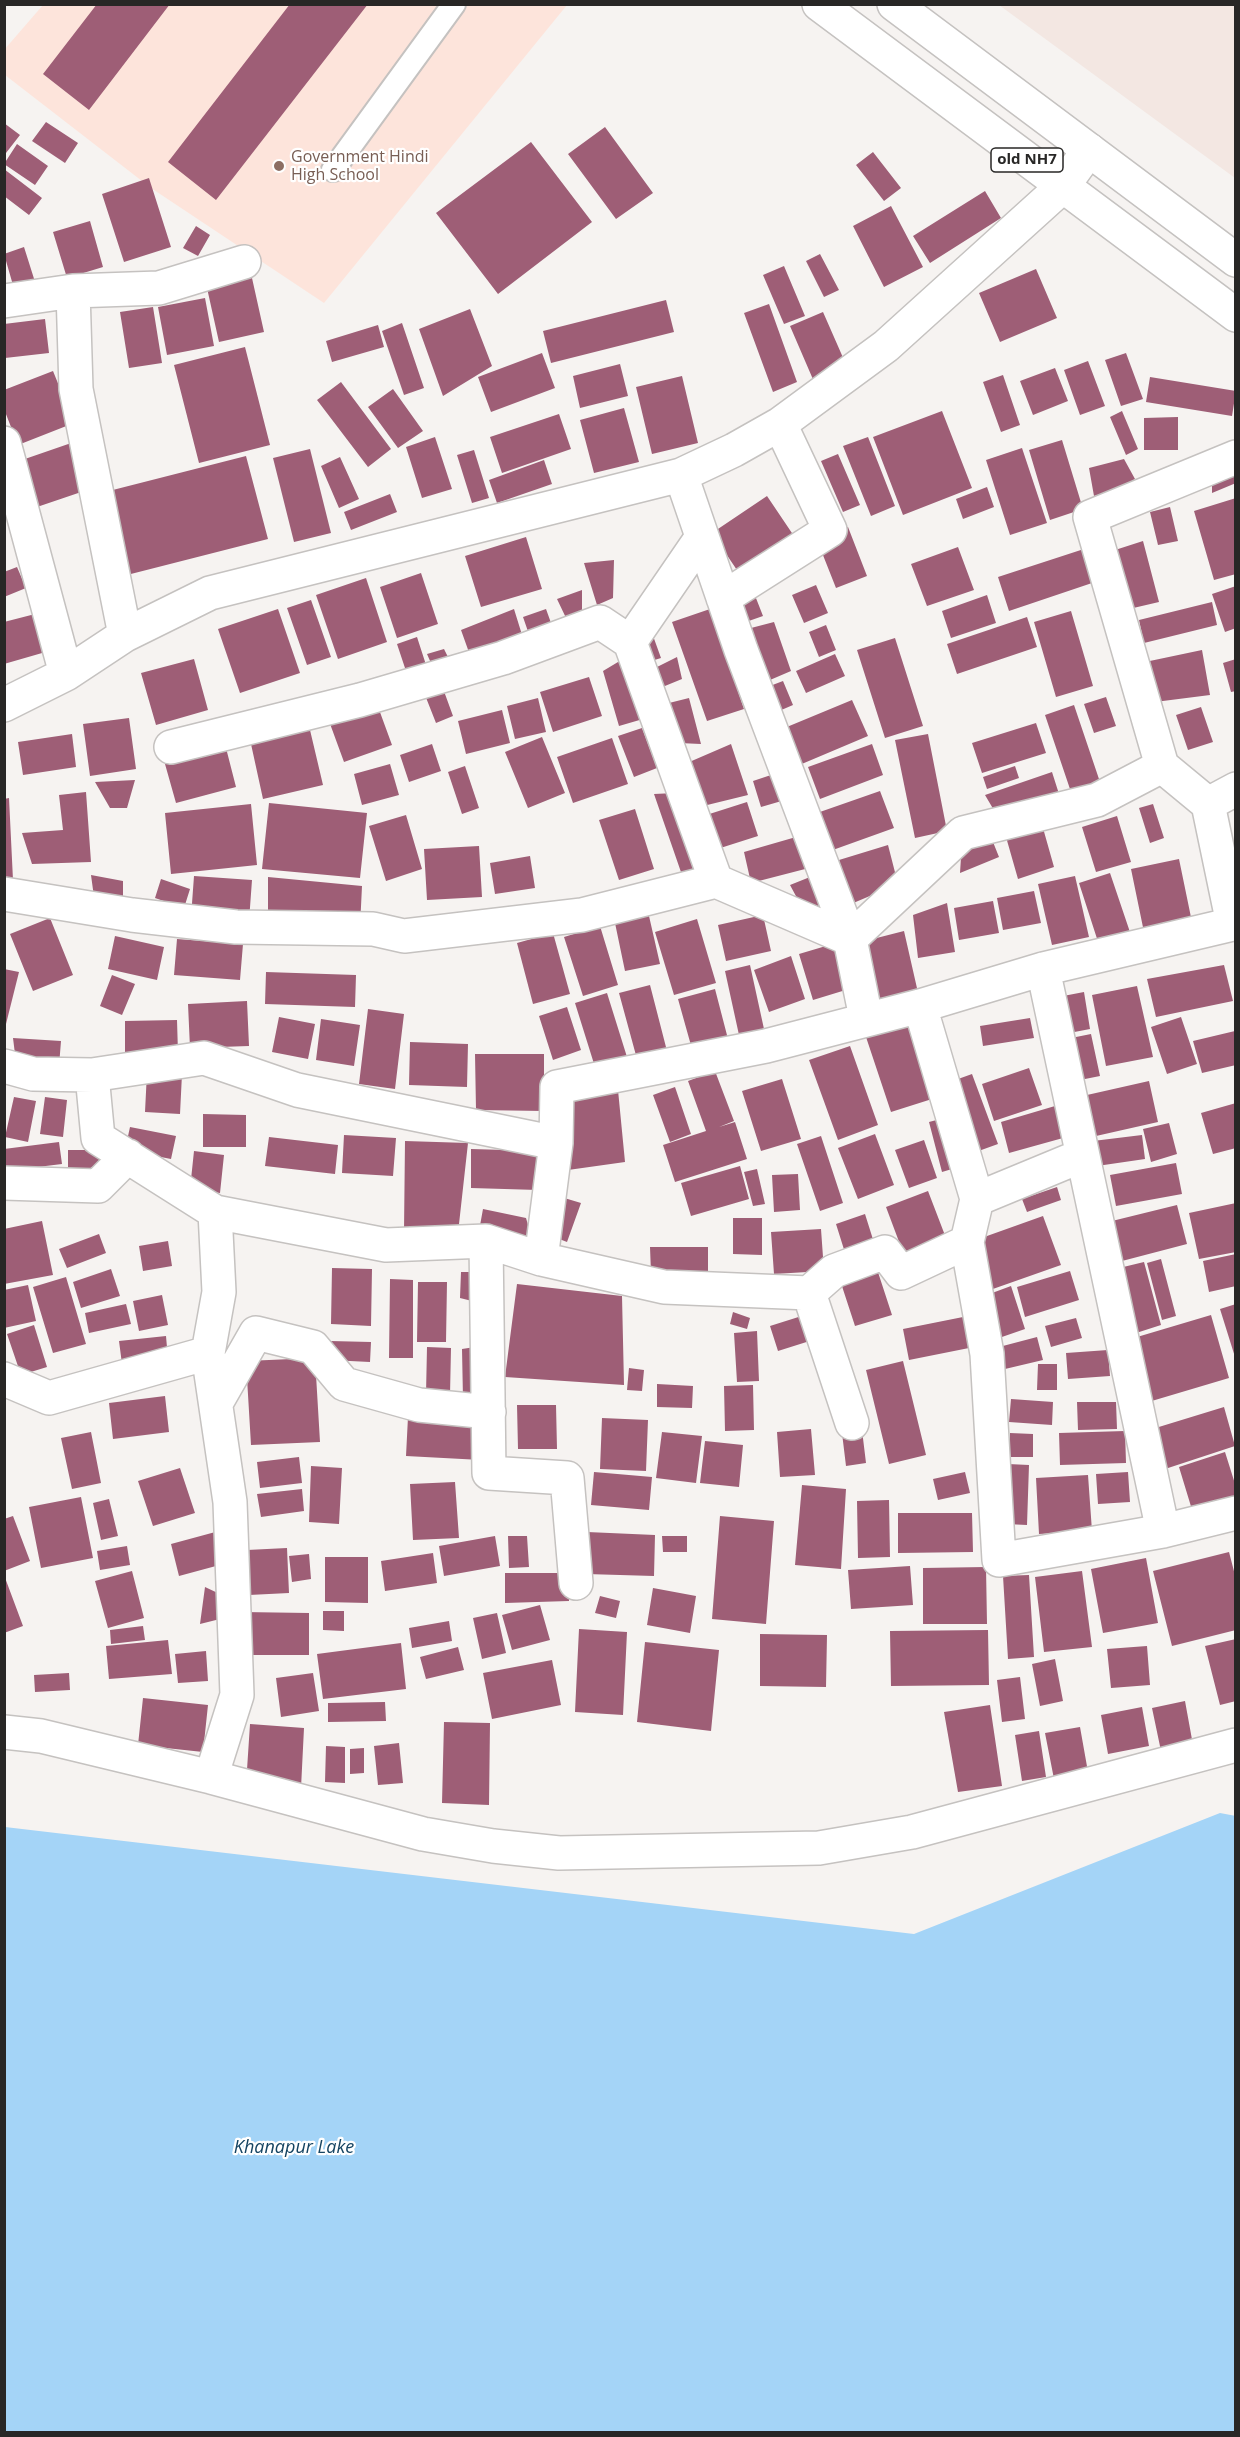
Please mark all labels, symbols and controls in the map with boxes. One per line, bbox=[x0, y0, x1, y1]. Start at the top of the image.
place label: Government Hindi High School bbox=[291, 147, 429, 185]
road number: old NH7 bbox=[991, 148, 1063, 172]
marker: Government Hindi High School bbox=[272, 159, 286, 173]
water label: Khanapur Lake bbox=[234, 2137, 354, 2159]

